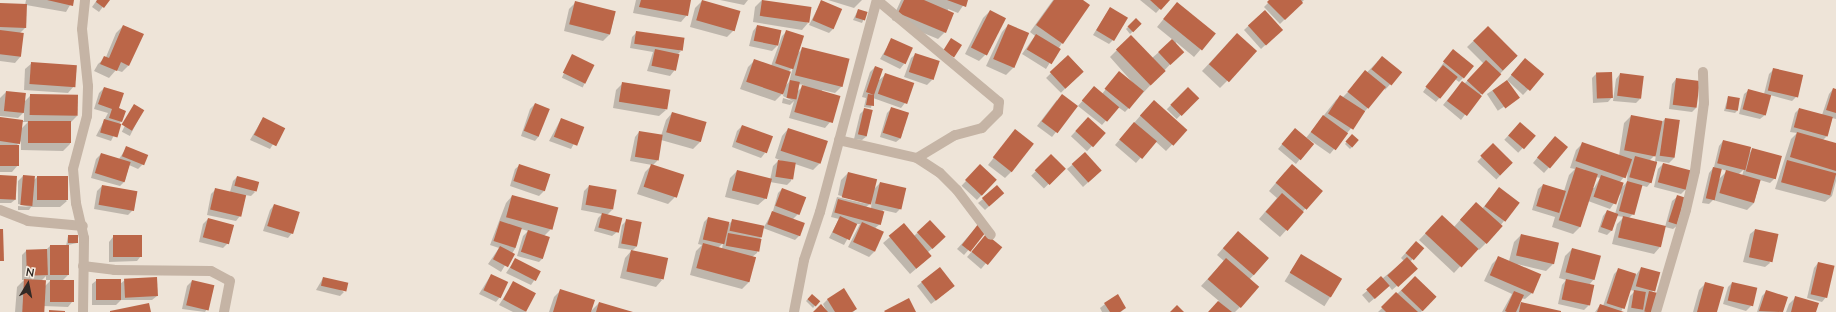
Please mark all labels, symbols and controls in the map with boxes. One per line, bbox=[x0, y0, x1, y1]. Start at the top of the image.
north arrow bbox=[8, 264, 48, 304]
text: N bbox=[25, 265, 35, 279]

